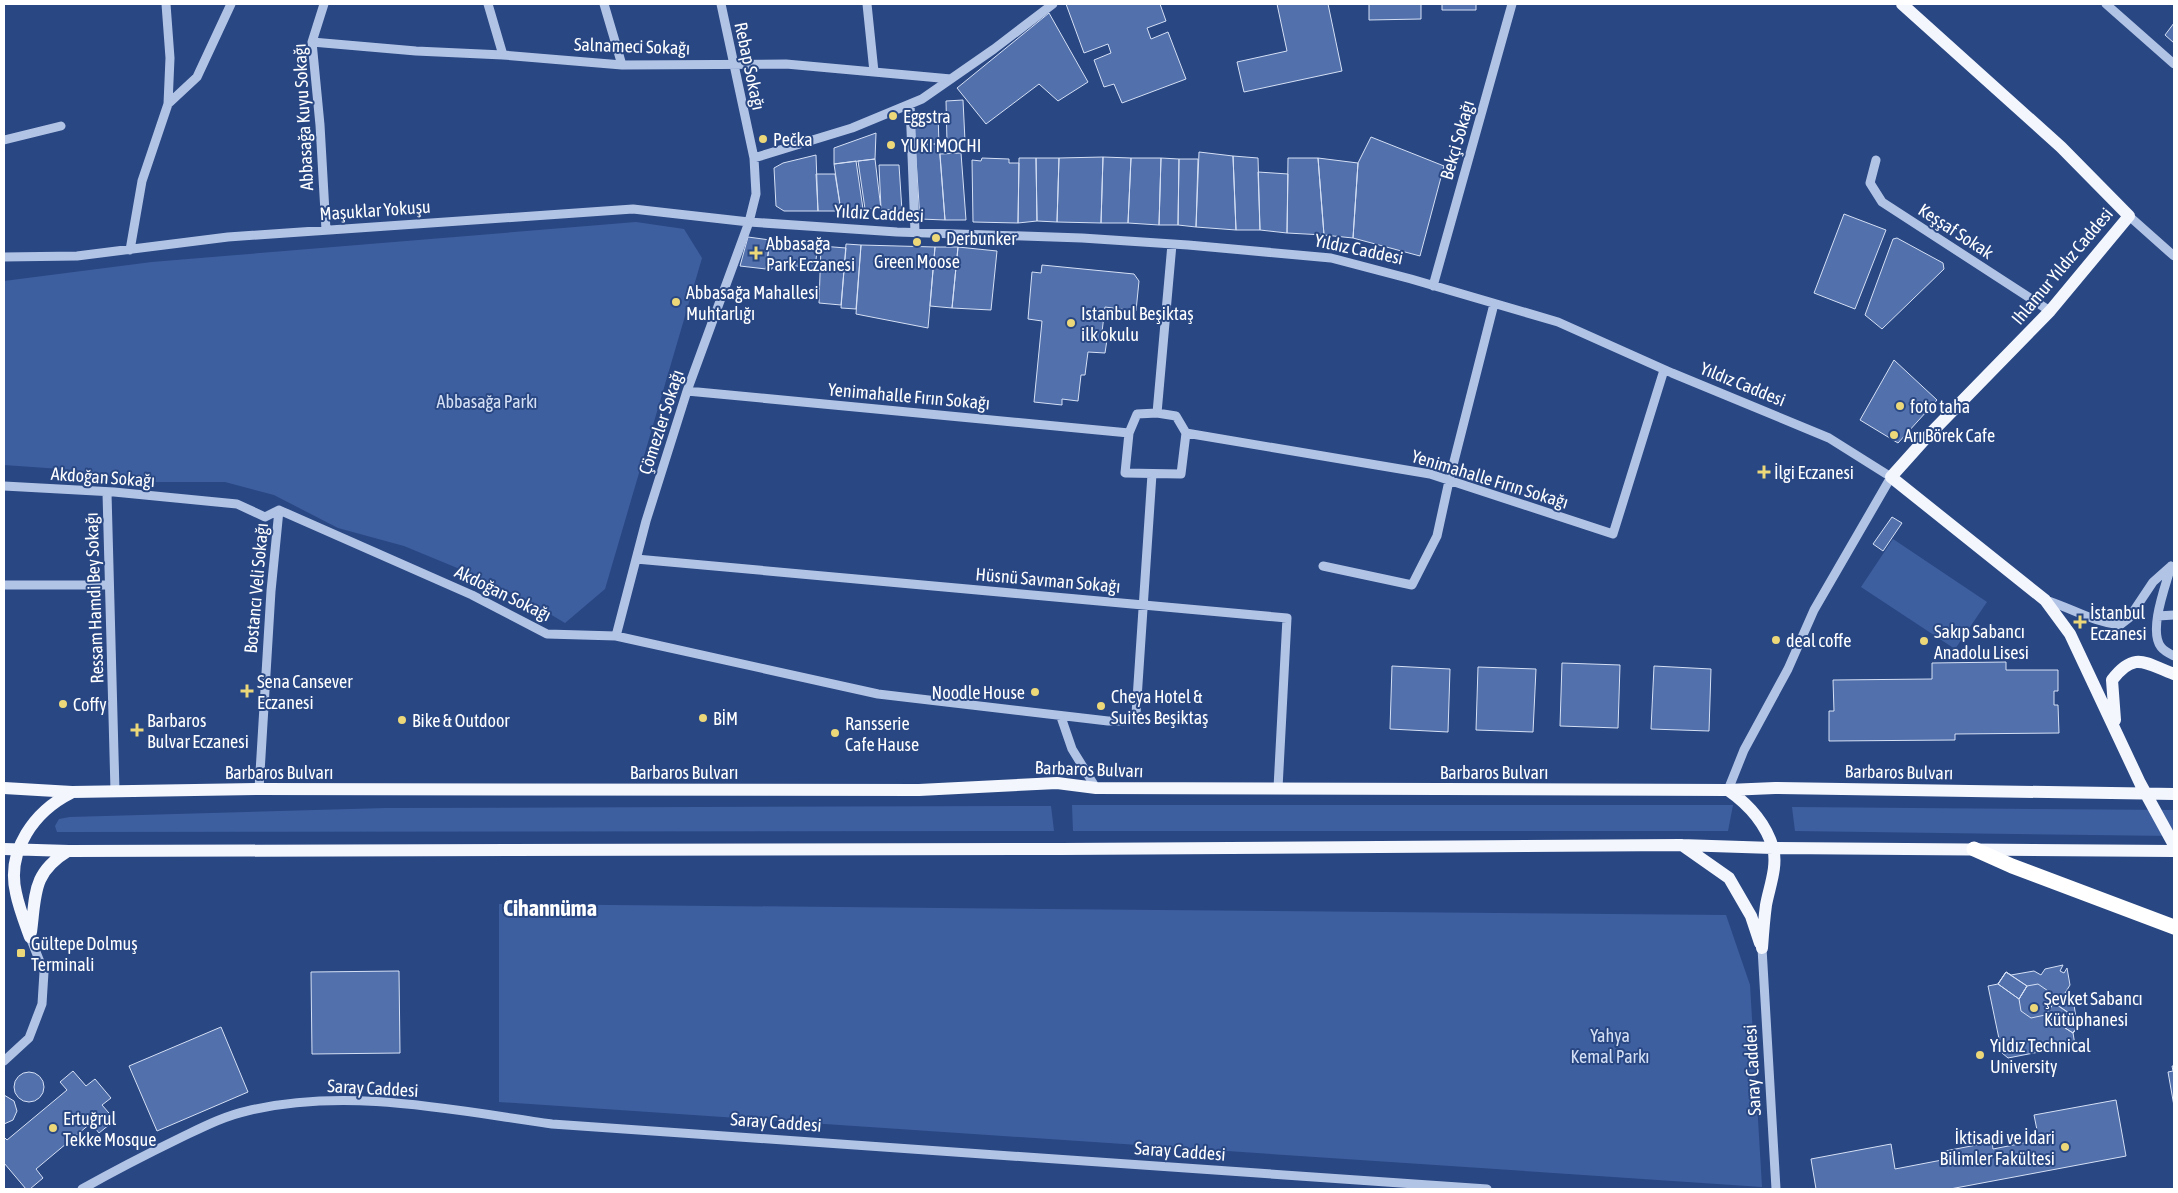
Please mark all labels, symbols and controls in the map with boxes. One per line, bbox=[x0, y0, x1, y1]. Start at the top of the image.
street label: Rebap Sokağı bbox=[730, 20, 770, 112]
street label: Salnameci Sokağı bbox=[574, 33, 690, 59]
street label: Abbasağa Kuyu Sokağı bbox=[289, 43, 317, 191]
street label: Bekçi Sokağı bbox=[1436, 98, 1478, 182]
place label: Eggstra bbox=[903, 106, 951, 127]
marker: Eggstra bbox=[887, 110, 899, 122]
place label: Pečka bbox=[773, 129, 813, 150]
marker: Pečka bbox=[757, 133, 769, 145]
place label: YUKI MOCHI bbox=[901, 135, 981, 156]
marker: YUKI MOCHI bbox=[885, 139, 897, 151]
street label: Maşuklar Yokuşu bbox=[319, 196, 431, 224]
street label: Keşşaf Sokak bbox=[1914, 199, 1998, 263]
street label: Yıldız Caddesi bbox=[833, 200, 925, 226]
street label: Ihlamur Yıldız Caddesi bbox=[2007, 203, 2117, 329]
place label: Derbunker bbox=[946, 228, 1017, 249]
street label: Yıldız Caddesi bbox=[1313, 229, 1405, 269]
marker: Derbunker bbox=[930, 232, 942, 244]
place label: Abbasağa Park Eczanesi bbox=[766, 233, 855, 275]
marker: Green Moose bbox=[911, 236, 923, 248]
marker: Abbasağa Park Eczanesi bbox=[750, 247, 762, 259]
place label: Green Moose bbox=[874, 251, 960, 272]
place label: Abbasağa Mahallesi Muhtarlığı bbox=[686, 282, 819, 324]
marker: Abbasağa Mahallesi Muhtarlığı bbox=[670, 296, 682, 308]
place label: Istanbul Beşiktaş ilk okulu bbox=[1081, 303, 1194, 345]
marker: Istanbul Beşiktaş ilk okulu bbox=[1065, 317, 1077, 329]
street label: Yıldız Caddesi bbox=[1697, 357, 1789, 411]
street label: Çömezler Sokağı bbox=[634, 367, 688, 477]
street label: Yenimahalle Fırın Sokağı bbox=[827, 378, 991, 414]
park label: Abbasağa Parkı bbox=[437, 391, 537, 412]
place label: foto taha bbox=[1910, 396, 1970, 417]
marker: foto taha bbox=[1894, 400, 1906, 412]
place label: Arı Börek Cafe bbox=[1904, 425, 1995, 446]
marker: Arı Börek Cafe bbox=[1888, 429, 1900, 441]
street label: Yenimahalle Fırın Sokağı bbox=[1409, 445, 1571, 513]
place label: İlgi Eczanesi bbox=[1774, 462, 1854, 483]
street label: Akdoğan Sokağı bbox=[50, 463, 156, 491]
marker: İlgi Eczanesi bbox=[1758, 466, 1770, 478]
street label: Ressam Hamdi Bey Sokağı bbox=[81, 512, 107, 684]
street label: Bostancı Veli Sokağı bbox=[240, 522, 272, 654]
street label: Akdoğan Sokağı bbox=[451, 561, 555, 625]
street label: Hüsnü Savman Sokağı bbox=[975, 563, 1121, 597]
place label: İstanbul Eczanesi bbox=[2090, 602, 2147, 644]
marker: İstanbul Eczanesi bbox=[2074, 616, 2086, 628]
place label: Sakıp Sabancı Anadolu Lisesi bbox=[1934, 621, 2029, 663]
place label: deal coffe bbox=[1786, 630, 1851, 651]
marker: deal coffe bbox=[1770, 634, 1782, 646]
marker: Sakıp Sabancı Anadolu Lisesi bbox=[1918, 635, 1930, 647]
place label: Sena Cansever Eczanesi bbox=[257, 671, 353, 713]
place label: Noodle House bbox=[932, 682, 1025, 703]
marker: Sena Cansever Eczanesi bbox=[241, 685, 253, 697]
marker: Noodle House bbox=[1029, 686, 1041, 698]
place label: Cheya Hotel & Suites Beşiktaş bbox=[1111, 686, 1208, 728]
place label: Coffy bbox=[73, 694, 107, 715]
marker: Coffy bbox=[57, 698, 69, 710]
marker: Cheya Hotel & Suites Beşiktaş bbox=[1095, 700, 1107, 712]
place label: BİM bbox=[713, 708, 738, 729]
place label: Barbaros Bulvar Eczanesi bbox=[147, 710, 249, 752]
place label: Bike & Outdoor bbox=[412, 710, 510, 731]
marker: BİM bbox=[697, 712, 709, 724]
place label: Ransserie Cafe Hause bbox=[845, 713, 919, 755]
marker: Bike & Outdoor bbox=[396, 714, 408, 726]
marker: Barbaros Bulvar Eczanesi bbox=[131, 724, 143, 736]
marker: Ransserie Cafe Hause bbox=[829, 727, 841, 739]
street label: Barbaros Bulvarı bbox=[1034, 757, 1144, 781]
street label: Barbaros Bulvarı bbox=[1845, 761, 1953, 783]
street label: Barbaros Bulvarı bbox=[225, 762, 333, 783]
street label: Barbaros Bulvarı bbox=[630, 762, 738, 783]
street label: Barbaros Bulvarı bbox=[1440, 762, 1548, 783]
district label: Cihannüma bbox=[503, 895, 597, 921]
place label: Gültepe Dolmuş Terminali bbox=[31, 933, 138, 975]
marker: Gültepe Dolmuş Terminali bbox=[15, 947, 27, 959]
place label: Şevket Sabancı Kütüphanesi bbox=[2044, 988, 2143, 1030]
marker: Şevket Sabancı Kütüphanesi bbox=[2028, 1002, 2040, 1014]
street label: Saray Caddesi bbox=[1739, 1024, 1765, 1116]
park label: Yahya Kemal Parkı bbox=[1571, 1025, 1649, 1067]
place label: Yıldız Technical University bbox=[1990, 1035, 2091, 1077]
marker: Yıldız Technical University bbox=[1974, 1049, 1986, 1061]
street label: Saray Caddesi bbox=[327, 1075, 419, 1101]
place label: Ertuğrul Tekke Mosque bbox=[63, 1108, 156, 1150]
street label: Saray Caddesi bbox=[730, 1108, 822, 1136]
marker: Ertuğrul Tekke Mosque bbox=[47, 1122, 59, 1134]
place label: İktisadi ve İdari Bilimler Fakültesi bbox=[1940, 1127, 2055, 1169]
street label: Saray Caddesi bbox=[1134, 1137, 1226, 1165]
marker: İktisadi ve İdari Bilimler Fakültesi bbox=[2059, 1141, 2071, 1153]

